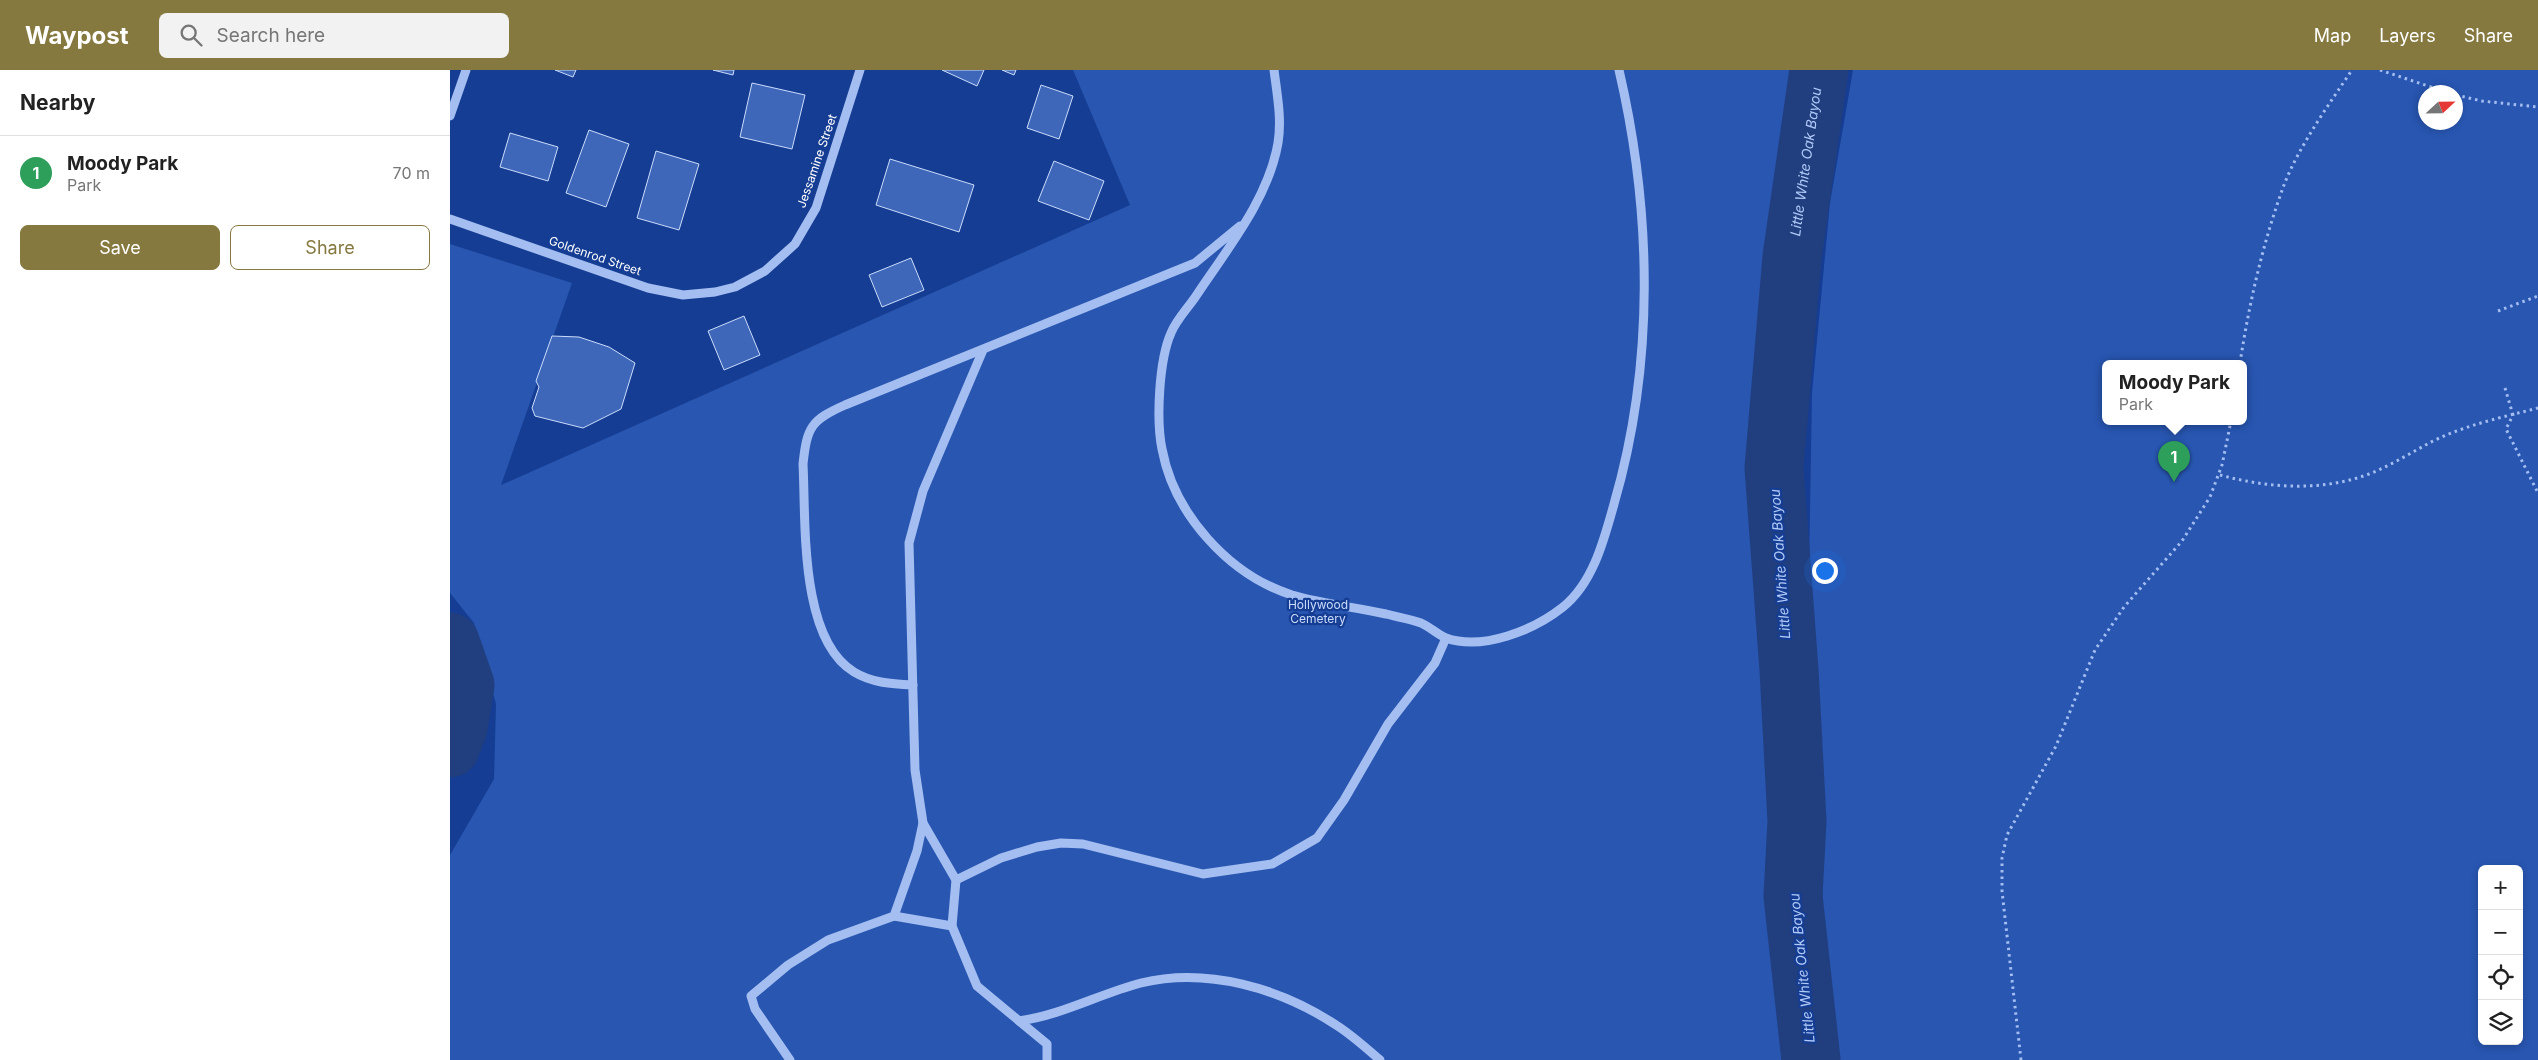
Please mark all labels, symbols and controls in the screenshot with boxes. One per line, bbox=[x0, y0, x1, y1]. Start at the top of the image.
search box bbox=[159, 13, 509, 58]
text: Waypost bbox=[25, 21, 129, 50]
icon: search bbox=[177, 21, 205, 49]
text: Search here bbox=[217, 24, 325, 47]
text: Map bbox=[2314, 25, 2351, 46]
text: Layers bbox=[2379, 25, 2436, 46]
text: Share bbox=[2464, 25, 2513, 46]
north arrow bbox=[2418, 85, 2463, 130]
water label: Little White Oak Bayou bbox=[1786, 86, 1824, 237]
text: Nearby bbox=[20, 90, 95, 115]
street label: Jessamine Street bbox=[793, 112, 840, 210]
text: Moody Park bbox=[67, 152, 178, 175]
text: 1 bbox=[33, 163, 39, 183]
text: 70 m bbox=[393, 163, 430, 183]
text: Park bbox=[67, 175, 101, 195]
button: Save bbox=[20, 225, 220, 270]
button: Share bbox=[230, 225, 430, 270]
street label: Goldenrod Street bbox=[547, 233, 643, 278]
popup bbox=[2102, 360, 2247, 425]
text: Moody Park bbox=[2119, 371, 2230, 394]
text: Park bbox=[2119, 394, 2153, 414]
pin: 1 bbox=[2158, 441, 2190, 482]
water label: Little White Oak Bayou bbox=[1766, 489, 1793, 640]
your location bbox=[1812, 558, 1838, 584]
park label: Hollywood Cemetery bbox=[1288, 597, 1348, 626]
map controls bbox=[2478, 865, 2523, 1045]
button: + bbox=[2478, 865, 2523, 910]
water label: Little White Oak Bayou bbox=[1785, 892, 1818, 1044]
button: − bbox=[2478, 910, 2523, 955]
button: locate bbox=[2478, 955, 2523, 1000]
button: layers bbox=[2478, 1000, 2523, 1045]

